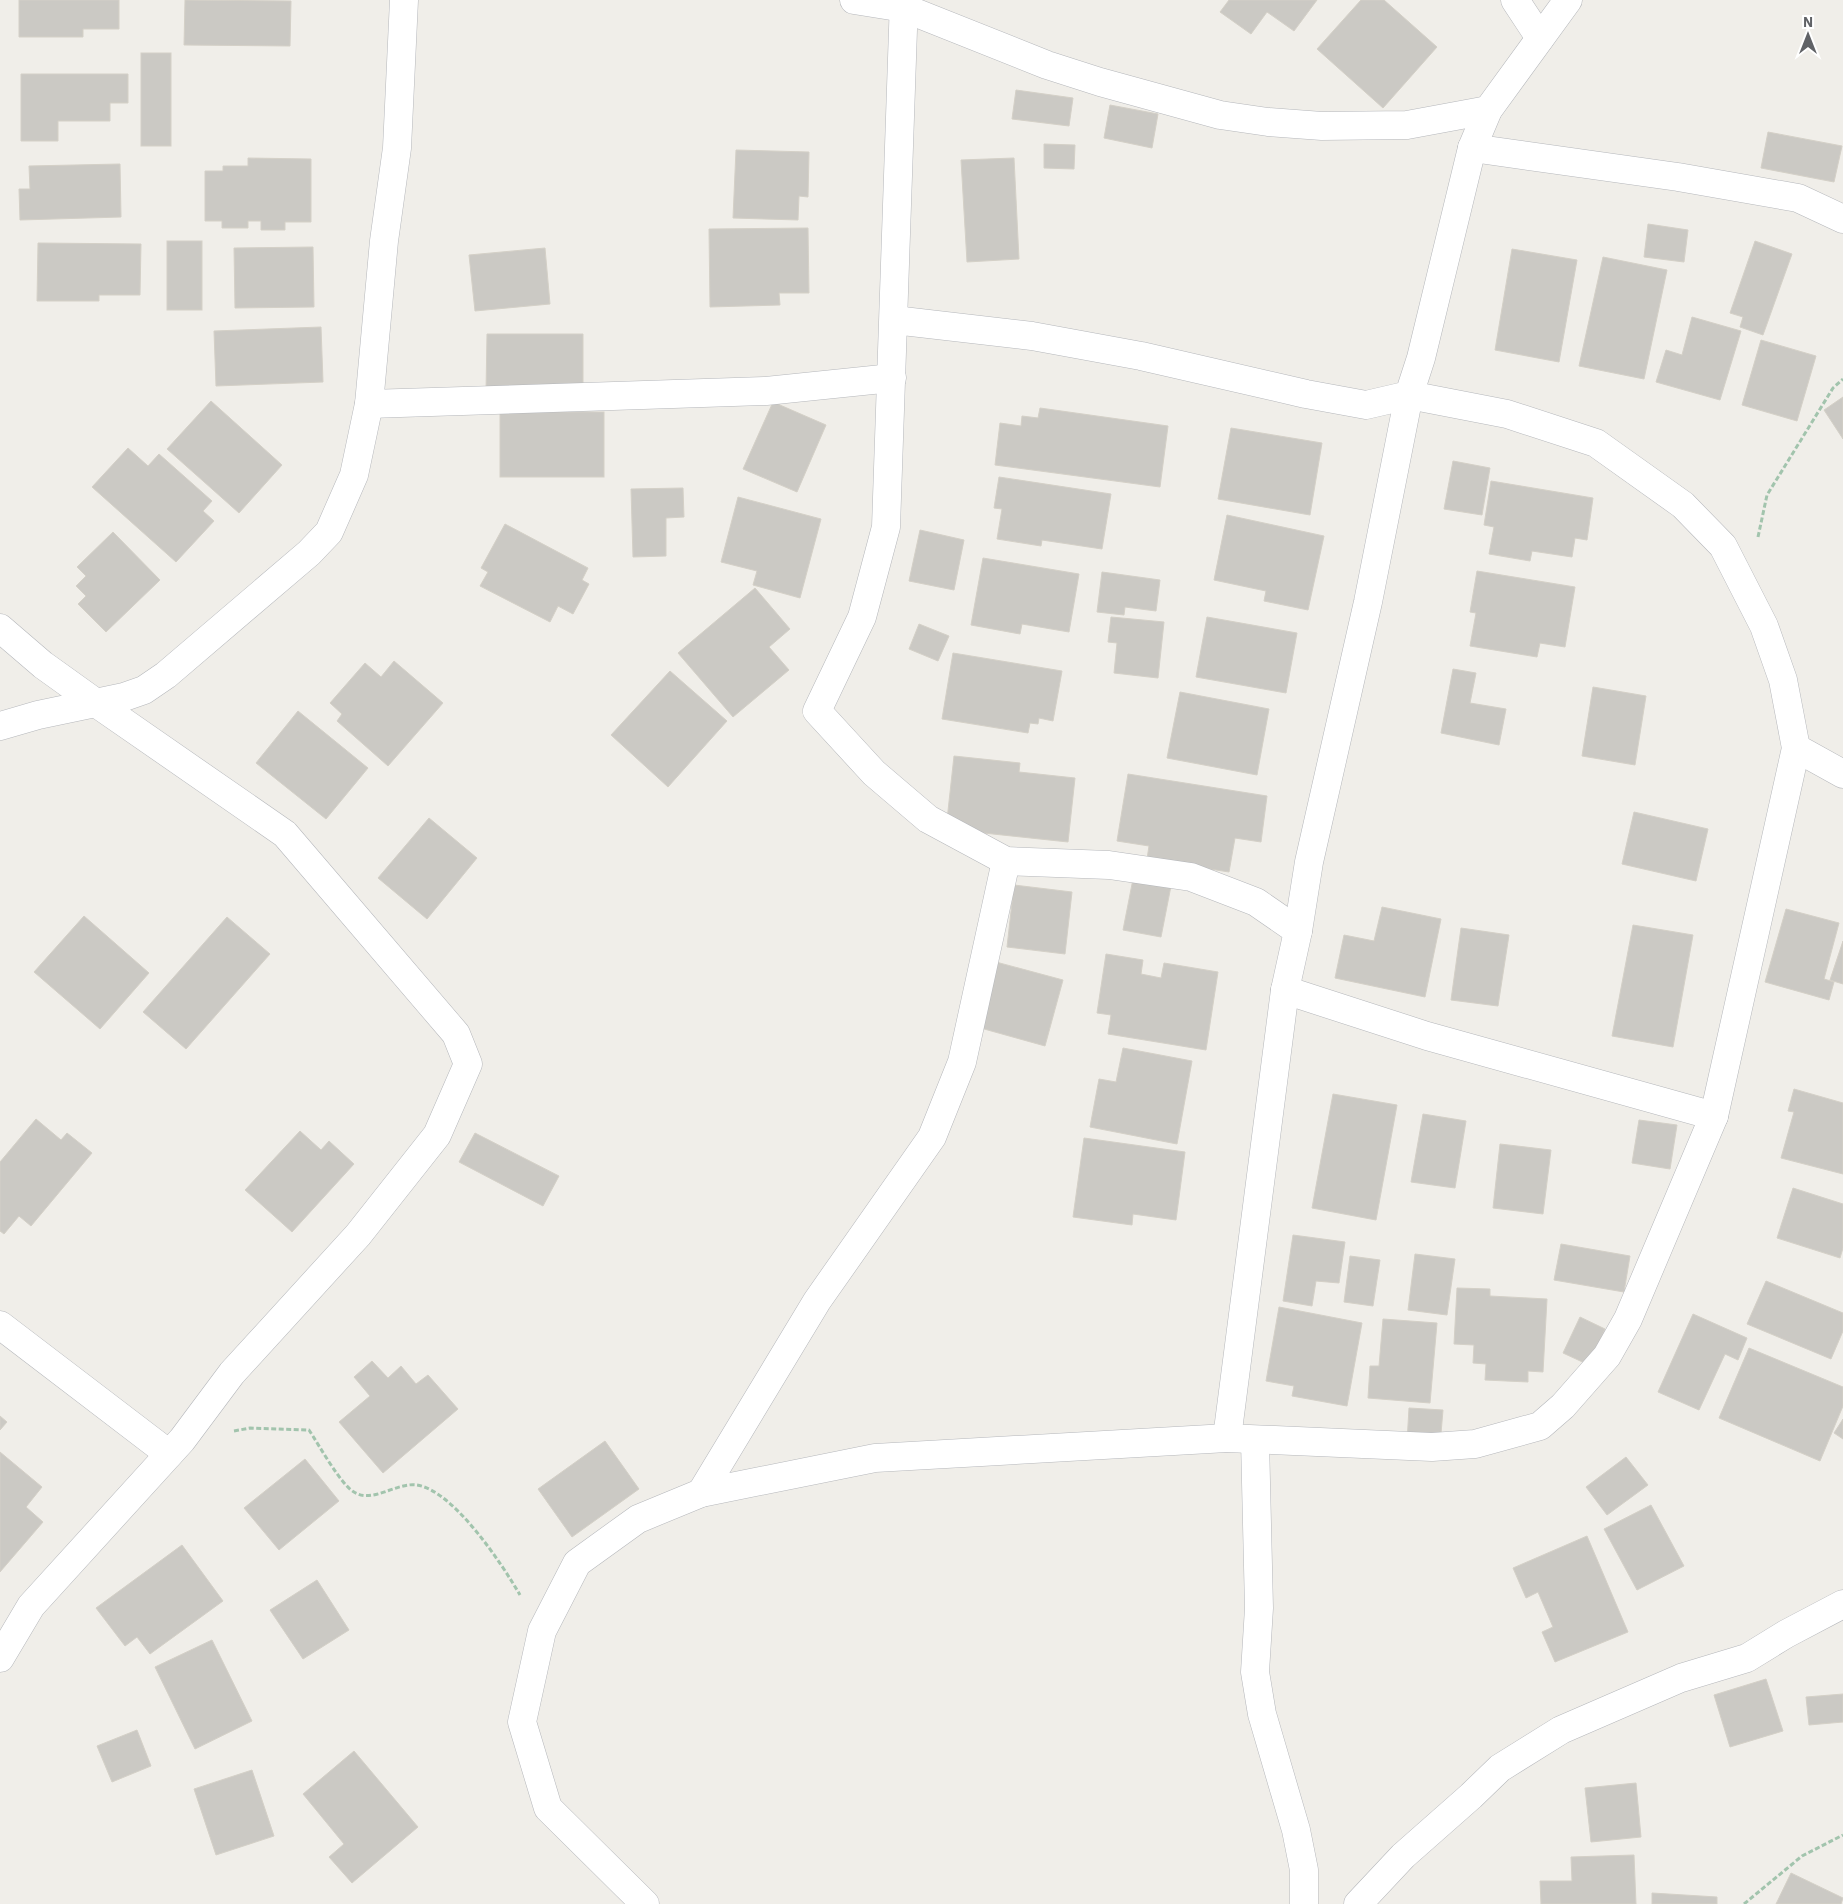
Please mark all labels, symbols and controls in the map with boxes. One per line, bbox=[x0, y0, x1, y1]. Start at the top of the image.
north arrow bbox=[1783, 10, 1833, 60]
text: N bbox=[1803, 13, 1813, 31]

